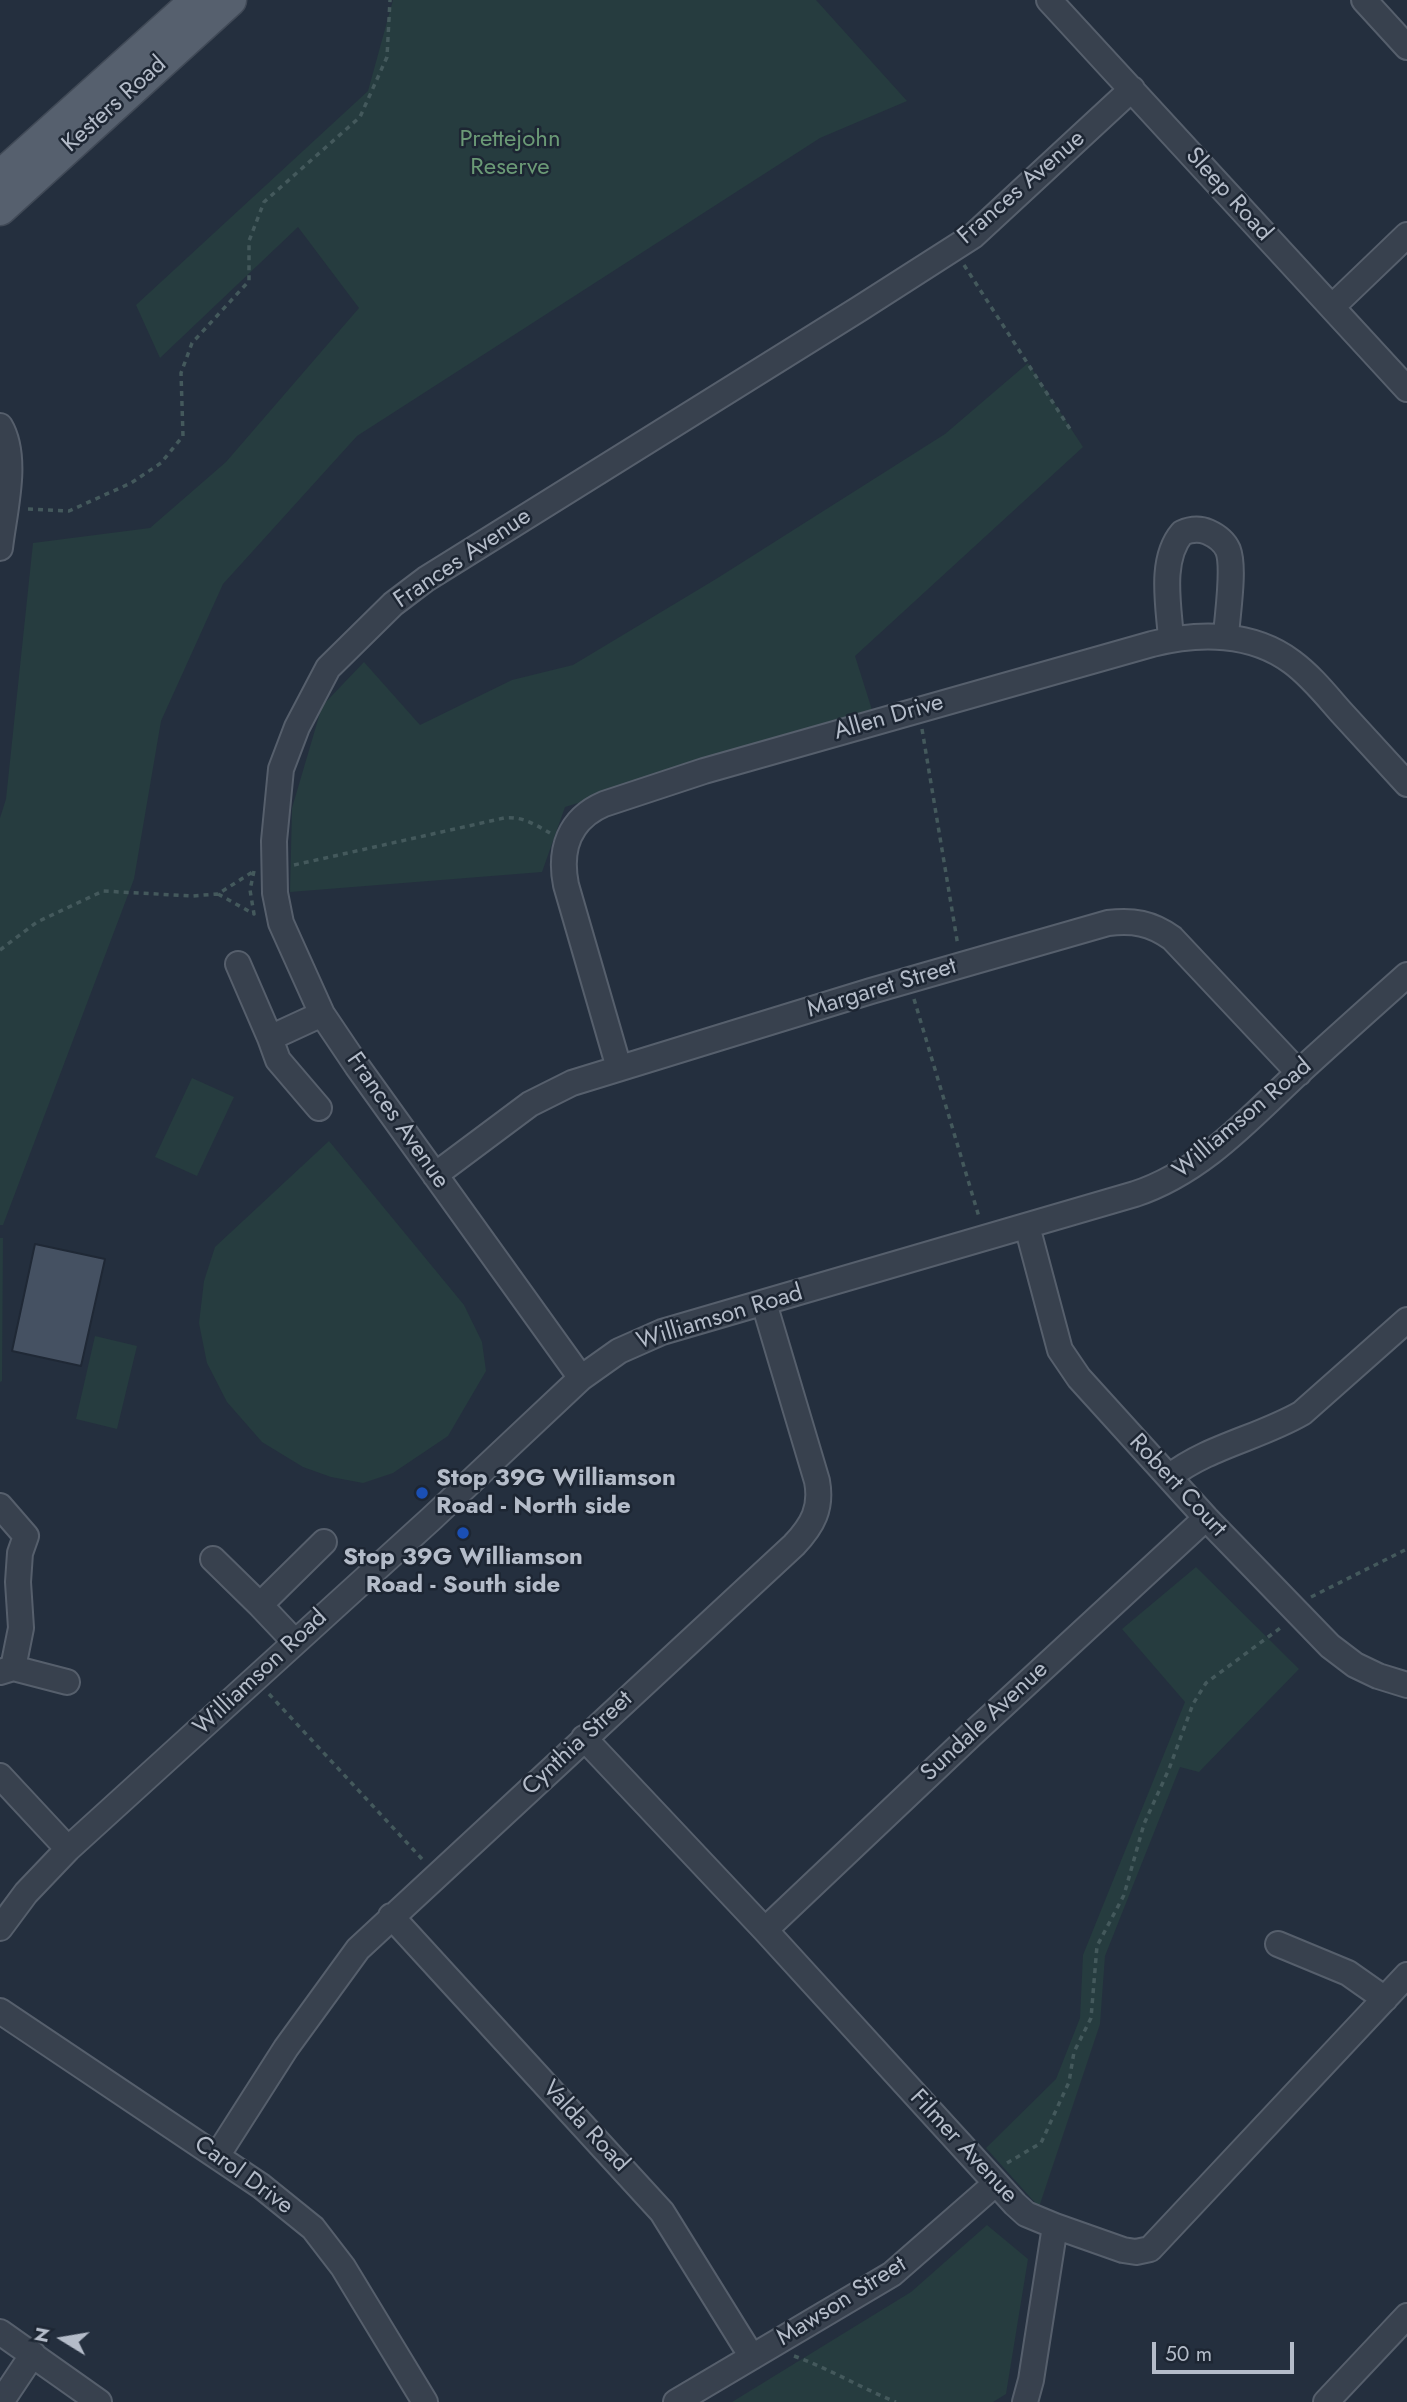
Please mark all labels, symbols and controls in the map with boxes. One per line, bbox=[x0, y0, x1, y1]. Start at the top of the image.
street label: Kesters Road bbox=[57, 51, 173, 159]
street label: Frances Avenue bbox=[952, 125, 1092, 251]
park label: Prettejohn Reserve bbox=[459, 126, 561, 182]
street label: Sleep Road bbox=[1178, 142, 1278, 248]
street label: Frances Avenue bbox=[389, 503, 537, 615]
street label: Allen Drive bbox=[831, 689, 947, 747]
street label: Margaret Street bbox=[804, 953, 960, 1025]
street label: Frances Avenue bbox=[340, 1047, 454, 1195]
street label: Williamson Road bbox=[1168, 1053, 1318, 1185]
street label: Williamson Road bbox=[634, 1279, 806, 1357]
street label: Robert Court bbox=[1122, 1429, 1232, 1543]
place label: Stop 39G Williamson Road - North side bbox=[436, 1465, 676, 1521]
marker: Stop 39G Williamson Road - North side bbox=[414, 1485, 430, 1501]
marker: Stop 39G Williamson Road - South side bbox=[455, 1525, 471, 1541]
place label: Stop 39G Williamson Road - South side bbox=[343, 1544, 583, 1600]
street label: Williamson Road bbox=[188, 1604, 334, 1742]
street label: Sundale Avenue bbox=[915, 1656, 1055, 1788]
street label: Cynthia Street bbox=[517, 1686, 639, 1802]
street label: Valda Road bbox=[535, 2075, 635, 2179]
street label: Filmer Avenue bbox=[903, 2084, 1023, 2210]
street label: Carol Drive bbox=[188, 2131, 298, 2221]
street label: Mawson Street bbox=[772, 2251, 912, 2353]
north arrow bbox=[28, 2304, 98, 2374]
text: N bbox=[27, 2325, 57, 2345]
scale bar bbox=[1155, 2328, 1297, 2372]
text: 50 m bbox=[1165, 2339, 1212, 2369]

